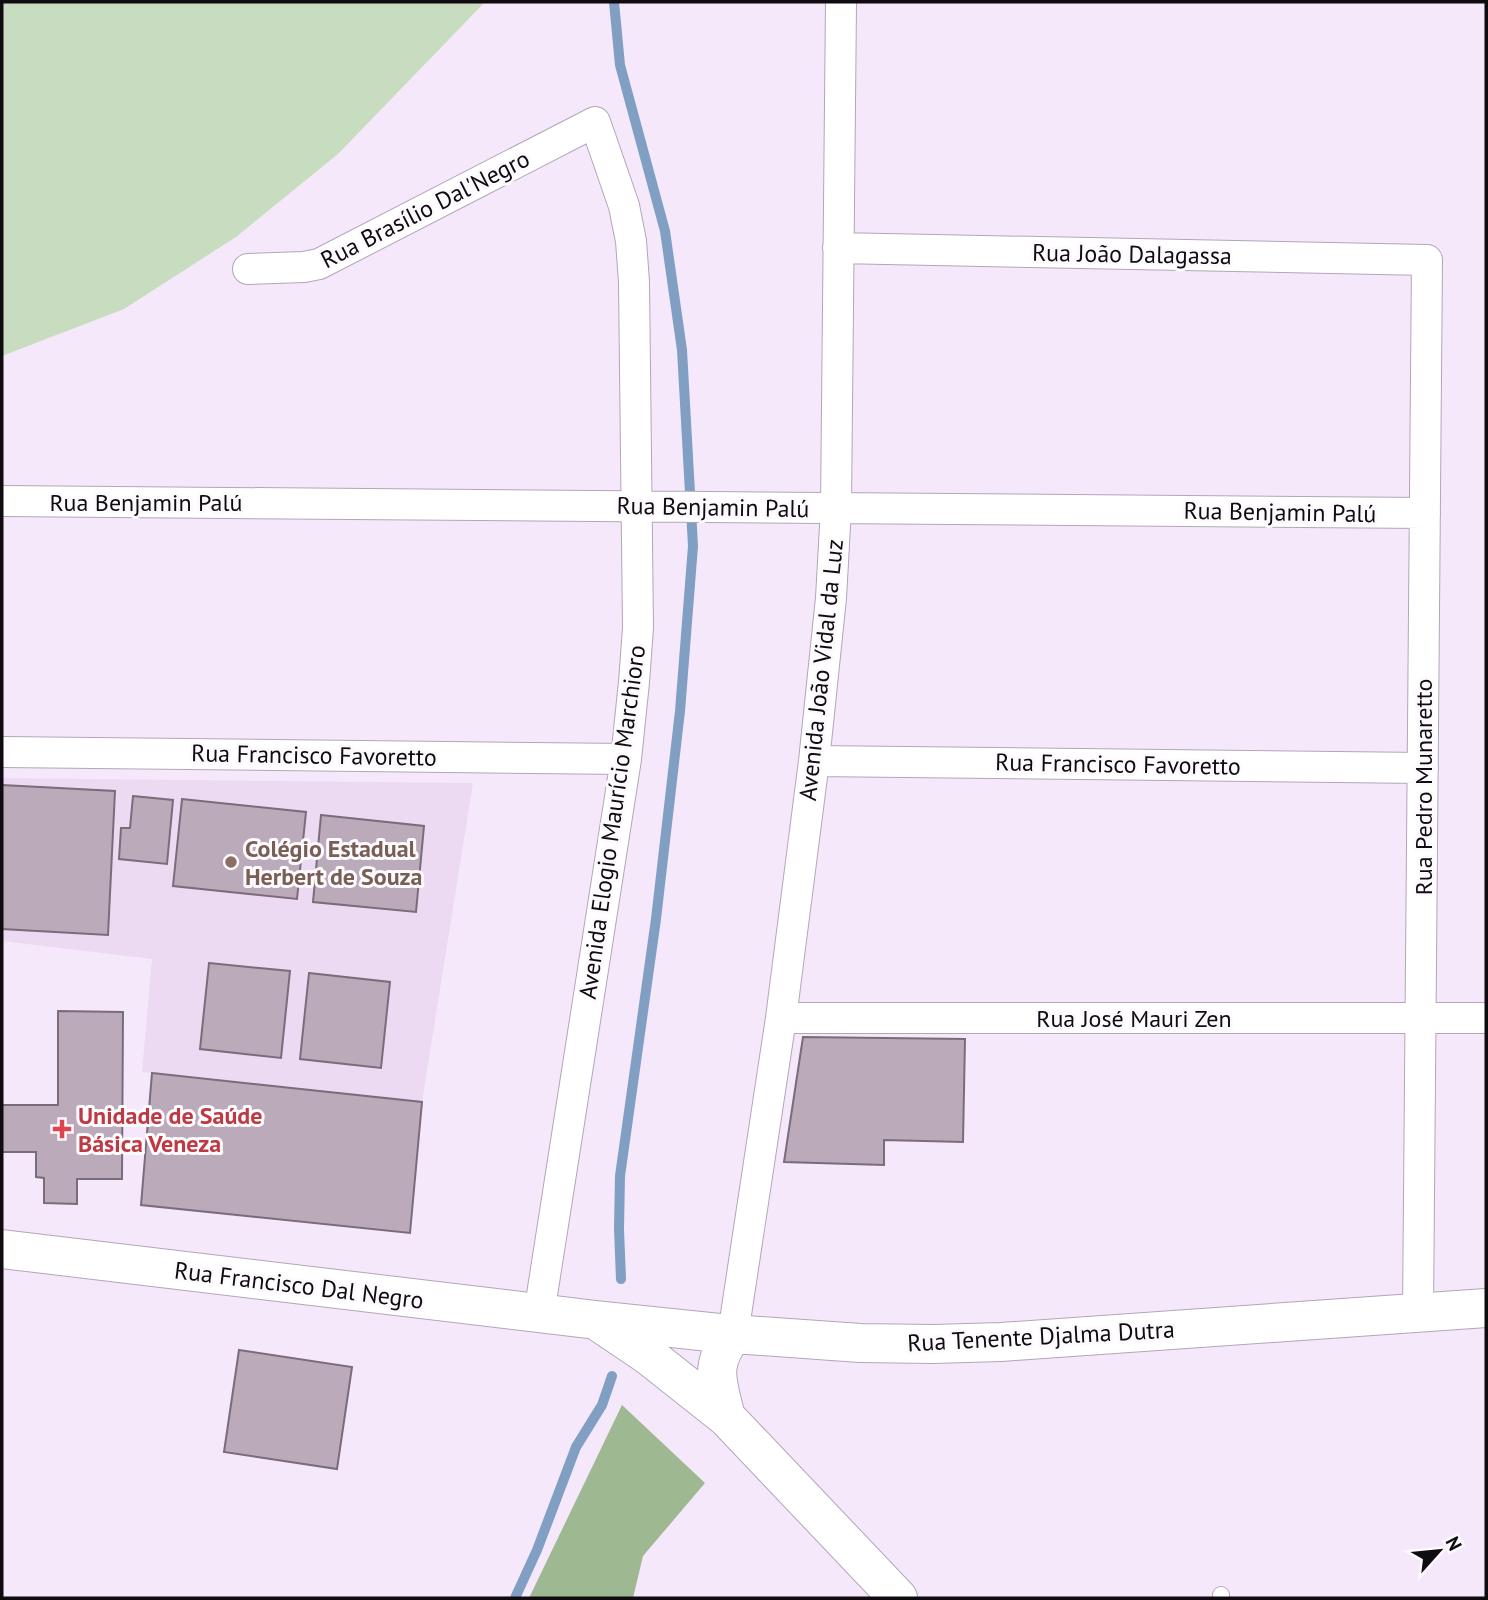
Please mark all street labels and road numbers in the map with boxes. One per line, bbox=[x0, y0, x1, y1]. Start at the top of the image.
street label: Rua Brasílio Dal'Negro bbox=[315, 143, 535, 275]
street label: Rua João Dalagassa bbox=[1032, 237, 1232, 271]
street label: Rua Benjamin Palú bbox=[50, 487, 242, 518]
street label: Rua Benjamin Palú bbox=[616, 490, 810, 524]
street label: Rua Benjamin Palú bbox=[1183, 495, 1377, 529]
street label: Avenida João Vidal da Luz bbox=[792, 538, 850, 802]
street label: Avenida Elogio Maurício Marchioro bbox=[572, 643, 652, 1001]
street label: Rua Pedro Munaretto bbox=[1408, 679, 1439, 895]
street label: Rua Francisco Favoretto bbox=[191, 737, 437, 773]
street label: Rua Francisco Favoretto bbox=[995, 746, 1241, 782]
street label: Rua José Mauri Zen bbox=[1036, 1003, 1232, 1034]
street label: Rua Francisco Dal Negro bbox=[173, 1254, 425, 1316]
street label: Rua Tenente Djalma Dutra bbox=[907, 1314, 1175, 1358]

